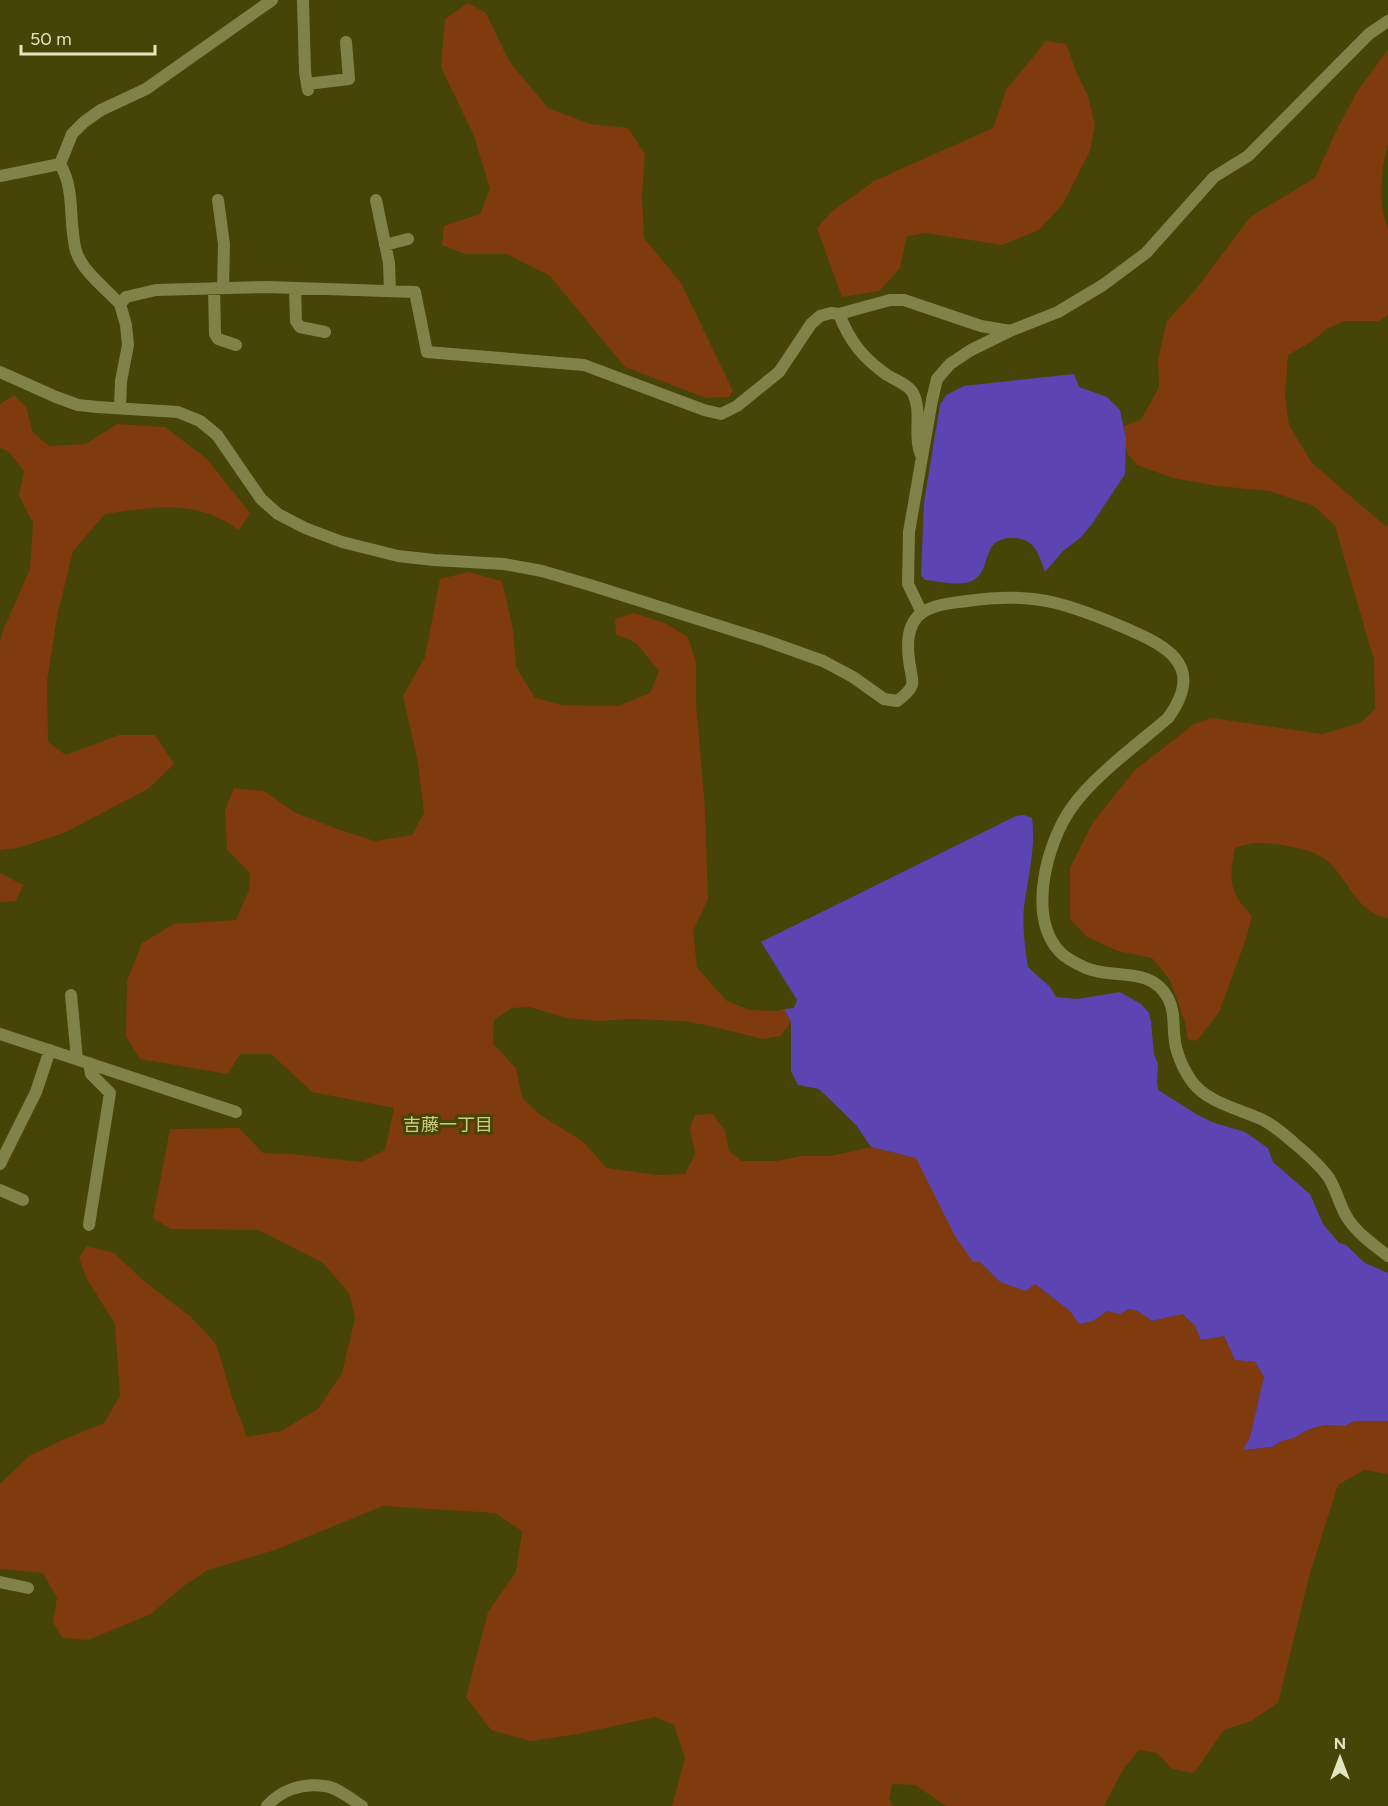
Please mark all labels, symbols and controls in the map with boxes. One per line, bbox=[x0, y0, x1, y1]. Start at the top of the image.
scale bar bbox=[21, 18, 154, 56]
text: 50 m bbox=[30, 28, 72, 50]
district label: 吉藤一丁目 bbox=[403, 1114, 493, 1136]
north arrow bbox=[1310, 1728, 1370, 1788]
text: N bbox=[1334, 1734, 1346, 1753]

